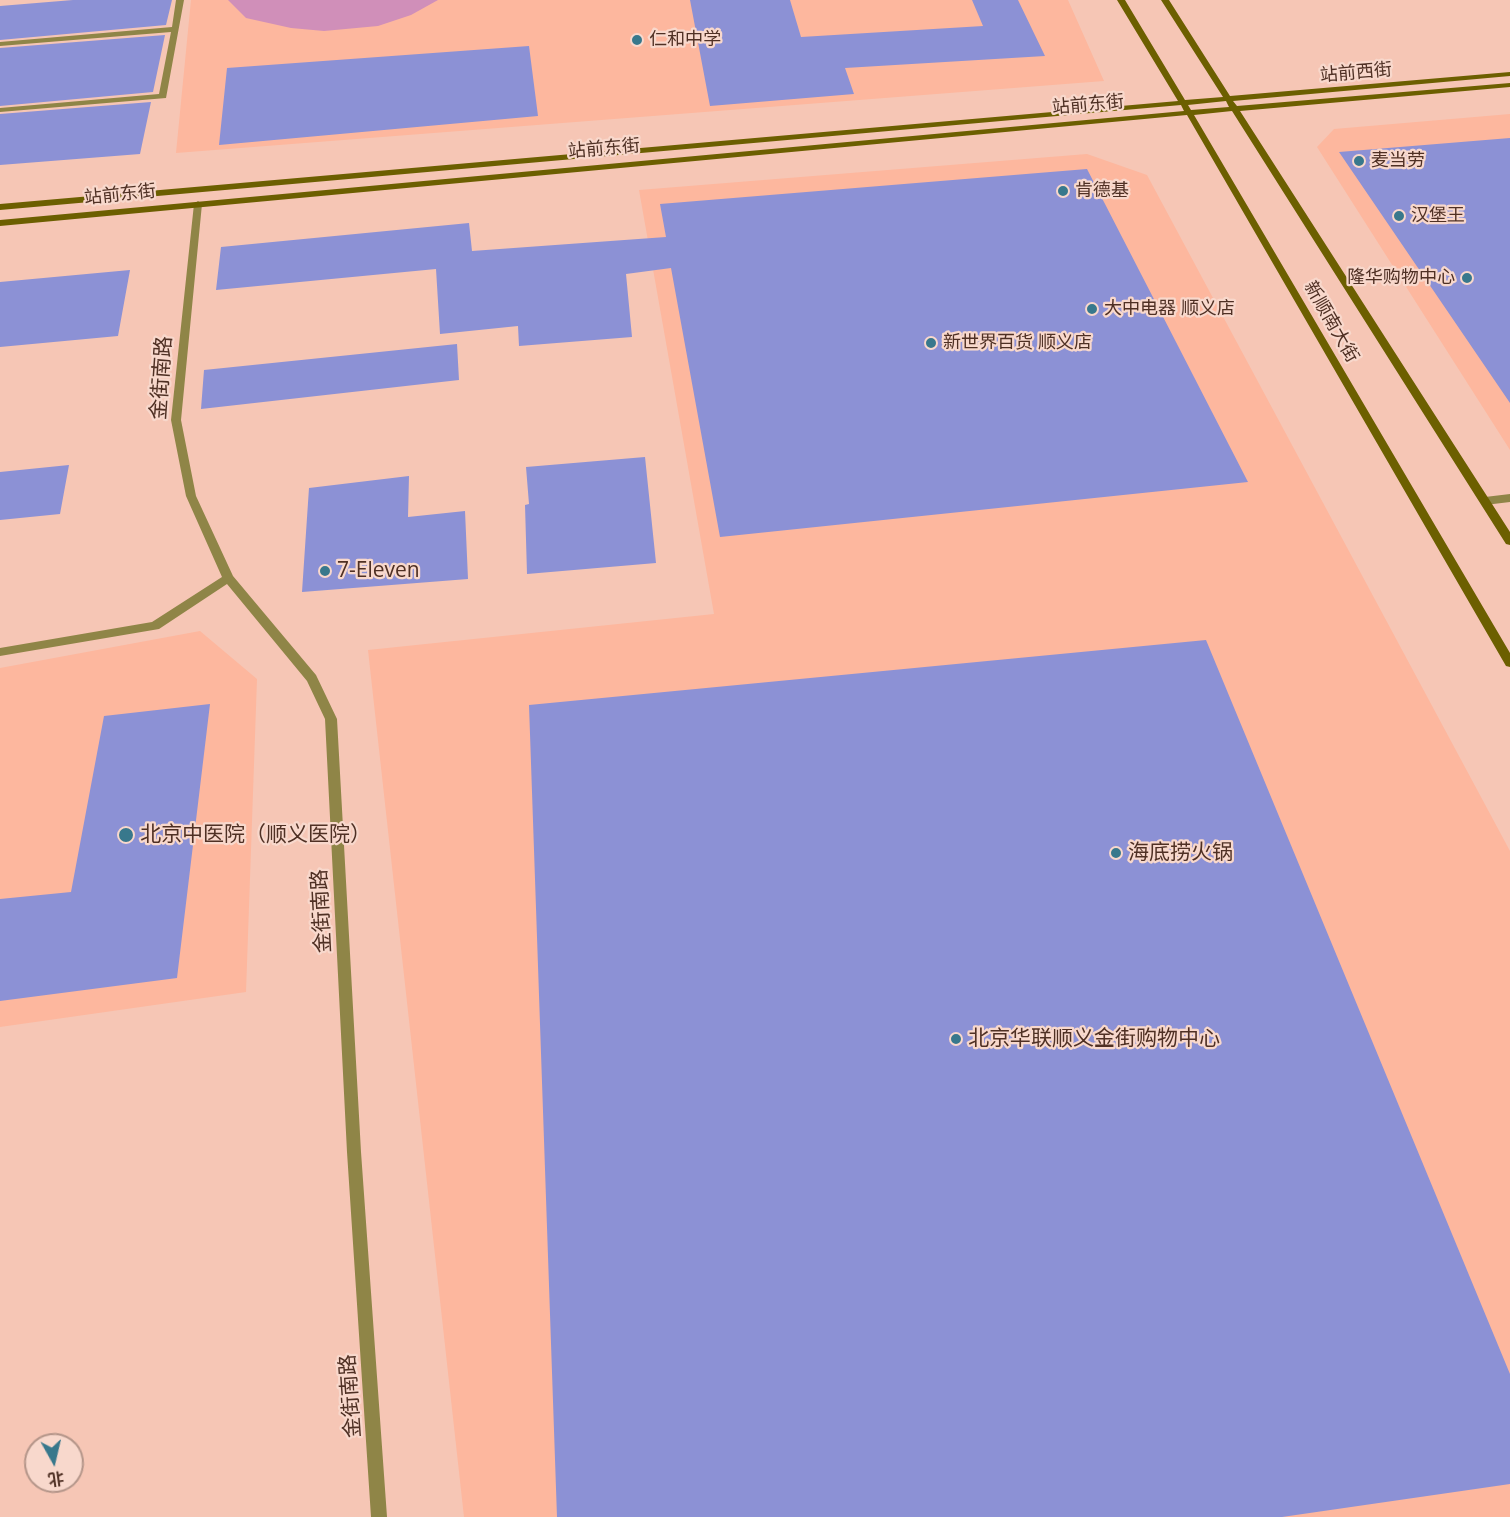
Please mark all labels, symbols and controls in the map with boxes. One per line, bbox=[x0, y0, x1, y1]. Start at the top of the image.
place label: 仁和中学 bbox=[649, 29, 721, 51]
marker: 仁和中学 bbox=[630, 33, 644, 47]
street label: 站前西街 bbox=[1319, 59, 1393, 87]
street label: 站前东街 bbox=[1051, 91, 1125, 119]
street label: 站前东街 bbox=[567, 135, 641, 163]
place label: 麦当劳 bbox=[1371, 150, 1425, 172]
marker: 麦当劳 bbox=[1352, 154, 1366, 168]
street label: 站前东街 bbox=[83, 180, 157, 210]
place label: 肯德基 bbox=[1075, 180, 1129, 202]
marker: 肯德基 bbox=[1056, 184, 1070, 198]
place label: 汉堡王 bbox=[1411, 205, 1465, 227]
marker: 汉堡王 bbox=[1392, 209, 1406, 223]
place label: 隆华购物中心 bbox=[1347, 267, 1455, 289]
marker: 隆华购物中心 bbox=[1460, 271, 1474, 285]
street label: 新顺南大街 bbox=[1299, 278, 1363, 366]
place label: 大中电器 顺义店 bbox=[1104, 298, 1235, 320]
marker: 大中电器 顺义店 bbox=[1085, 302, 1099, 316]
place label: 新世界百货 顺义店 bbox=[943, 332, 1092, 354]
street label: 金街南路 bbox=[147, 335, 177, 421]
marker: 新世界百货 顺义店 bbox=[924, 336, 938, 350]
place label: 7-Eleven bbox=[337, 558, 420, 584]
marker: 7-Eleven bbox=[318, 564, 332, 578]
place label: 北京中医院（顺义医院） bbox=[140, 822, 371, 848]
marker: 北京中医院（顺义医院） bbox=[117, 826, 135, 844]
place label: 海底捞火锅 bbox=[1128, 840, 1233, 866]
marker: 海底捞火锅 bbox=[1109, 846, 1123, 860]
street label: 金街南路 bbox=[307, 868, 337, 954]
place label: 北京华联顺义金街购物中心 bbox=[968, 1026, 1220, 1052]
marker: 北京华联顺义金街购物中心 bbox=[949, 1032, 963, 1046]
street label: 金街南路 bbox=[336, 1353, 366, 1439]
north arrow bbox=[24, 1433, 84, 1493]
text: 北 bbox=[47, 1467, 66, 1491]

